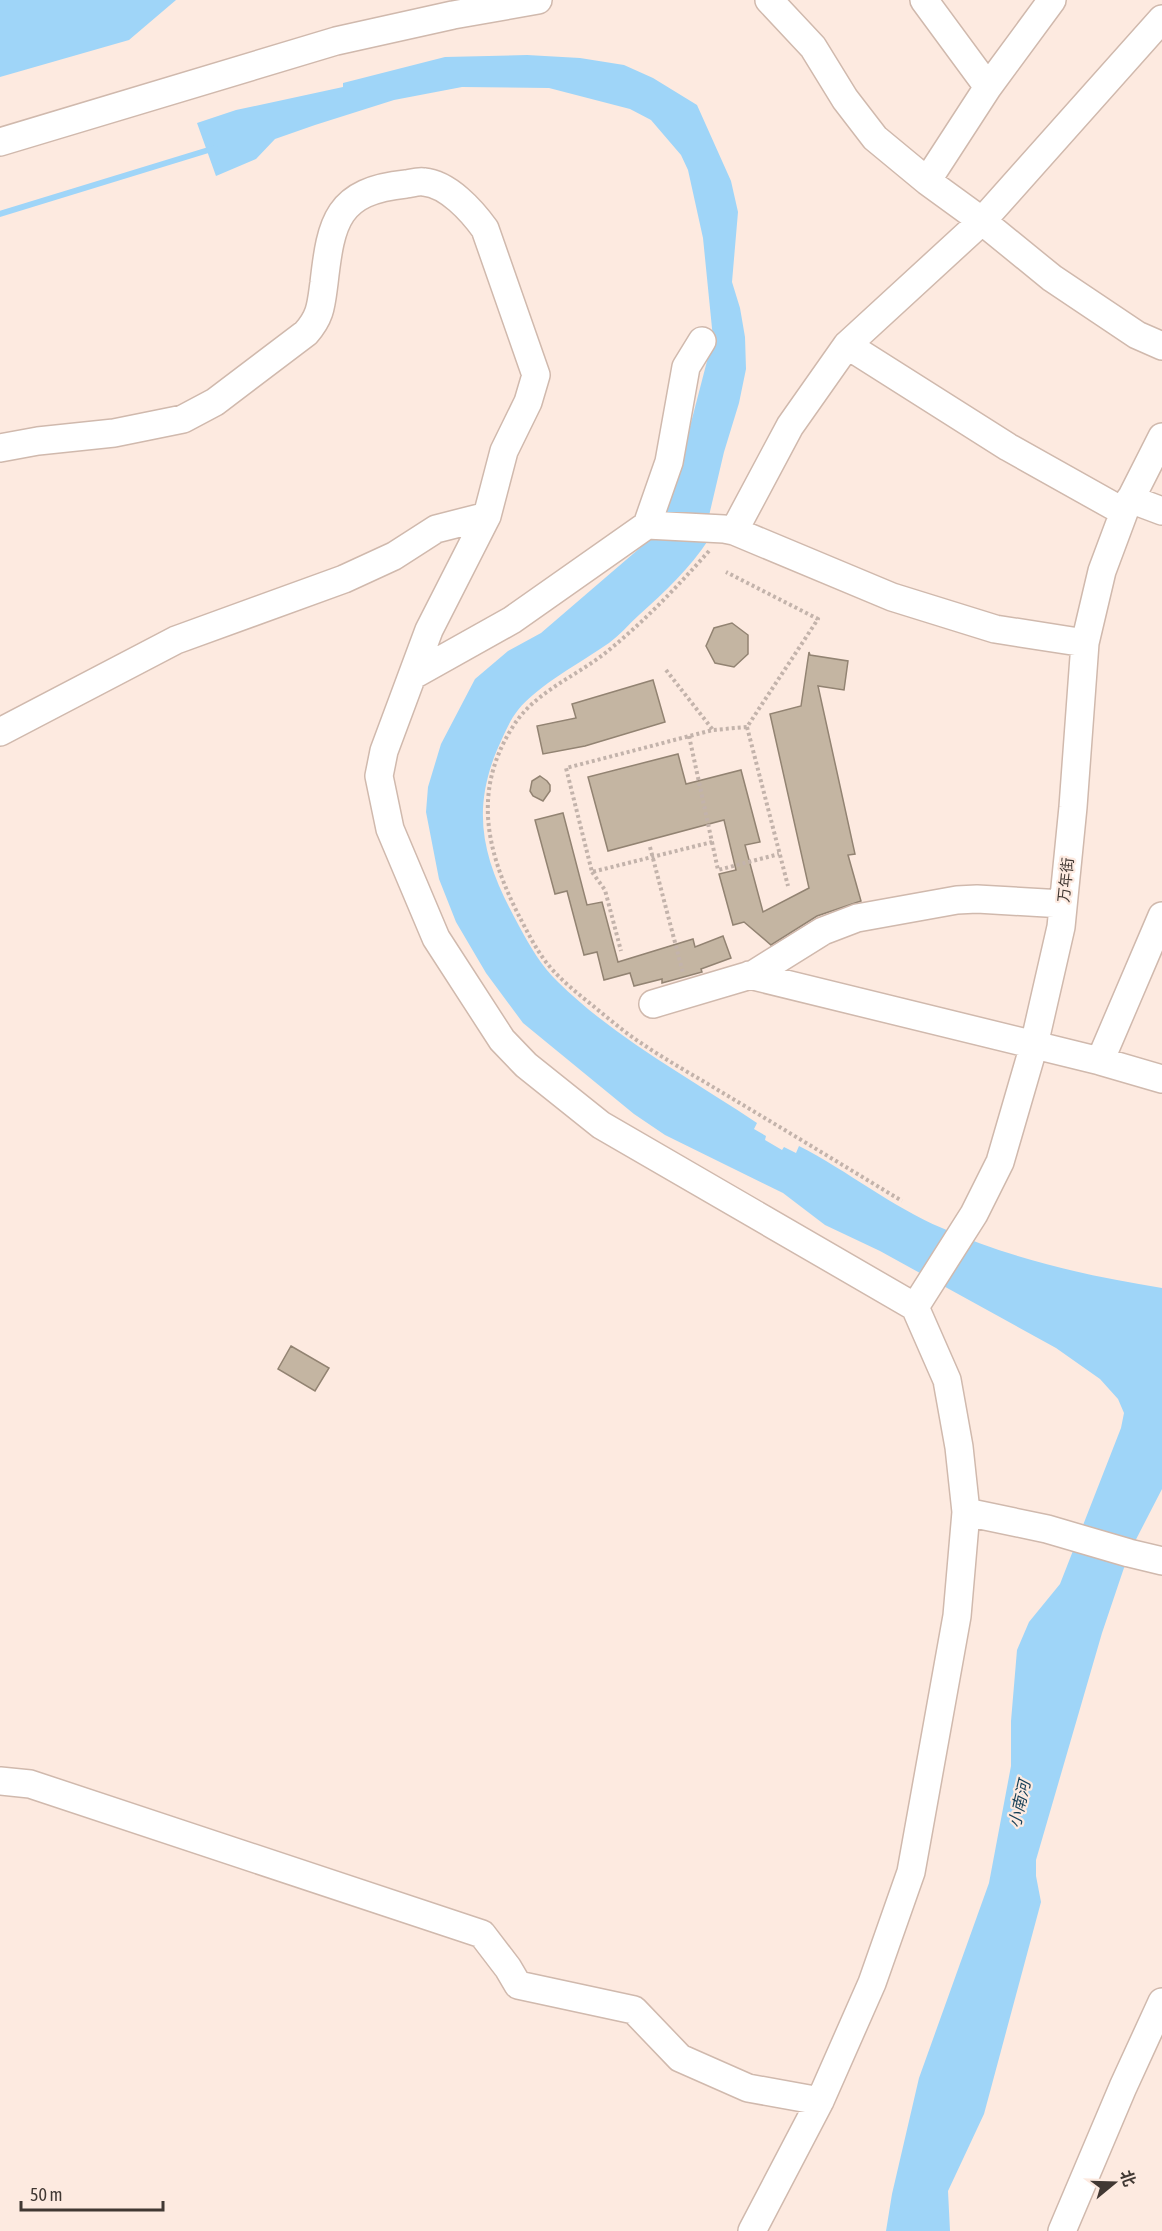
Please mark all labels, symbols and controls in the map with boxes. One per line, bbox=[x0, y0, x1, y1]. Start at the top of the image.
street label: 万年街 bbox=[1055, 857, 1076, 903]
water label: 小南河 bbox=[1005, 1776, 1034, 1829]
north arrow bbox=[1084, 2153, 1144, 2213]
text: 北 bbox=[1117, 2168, 1139, 2189]
scale bar bbox=[21, 2174, 164, 2212]
text: 50 m bbox=[30, 2184, 62, 2205]

